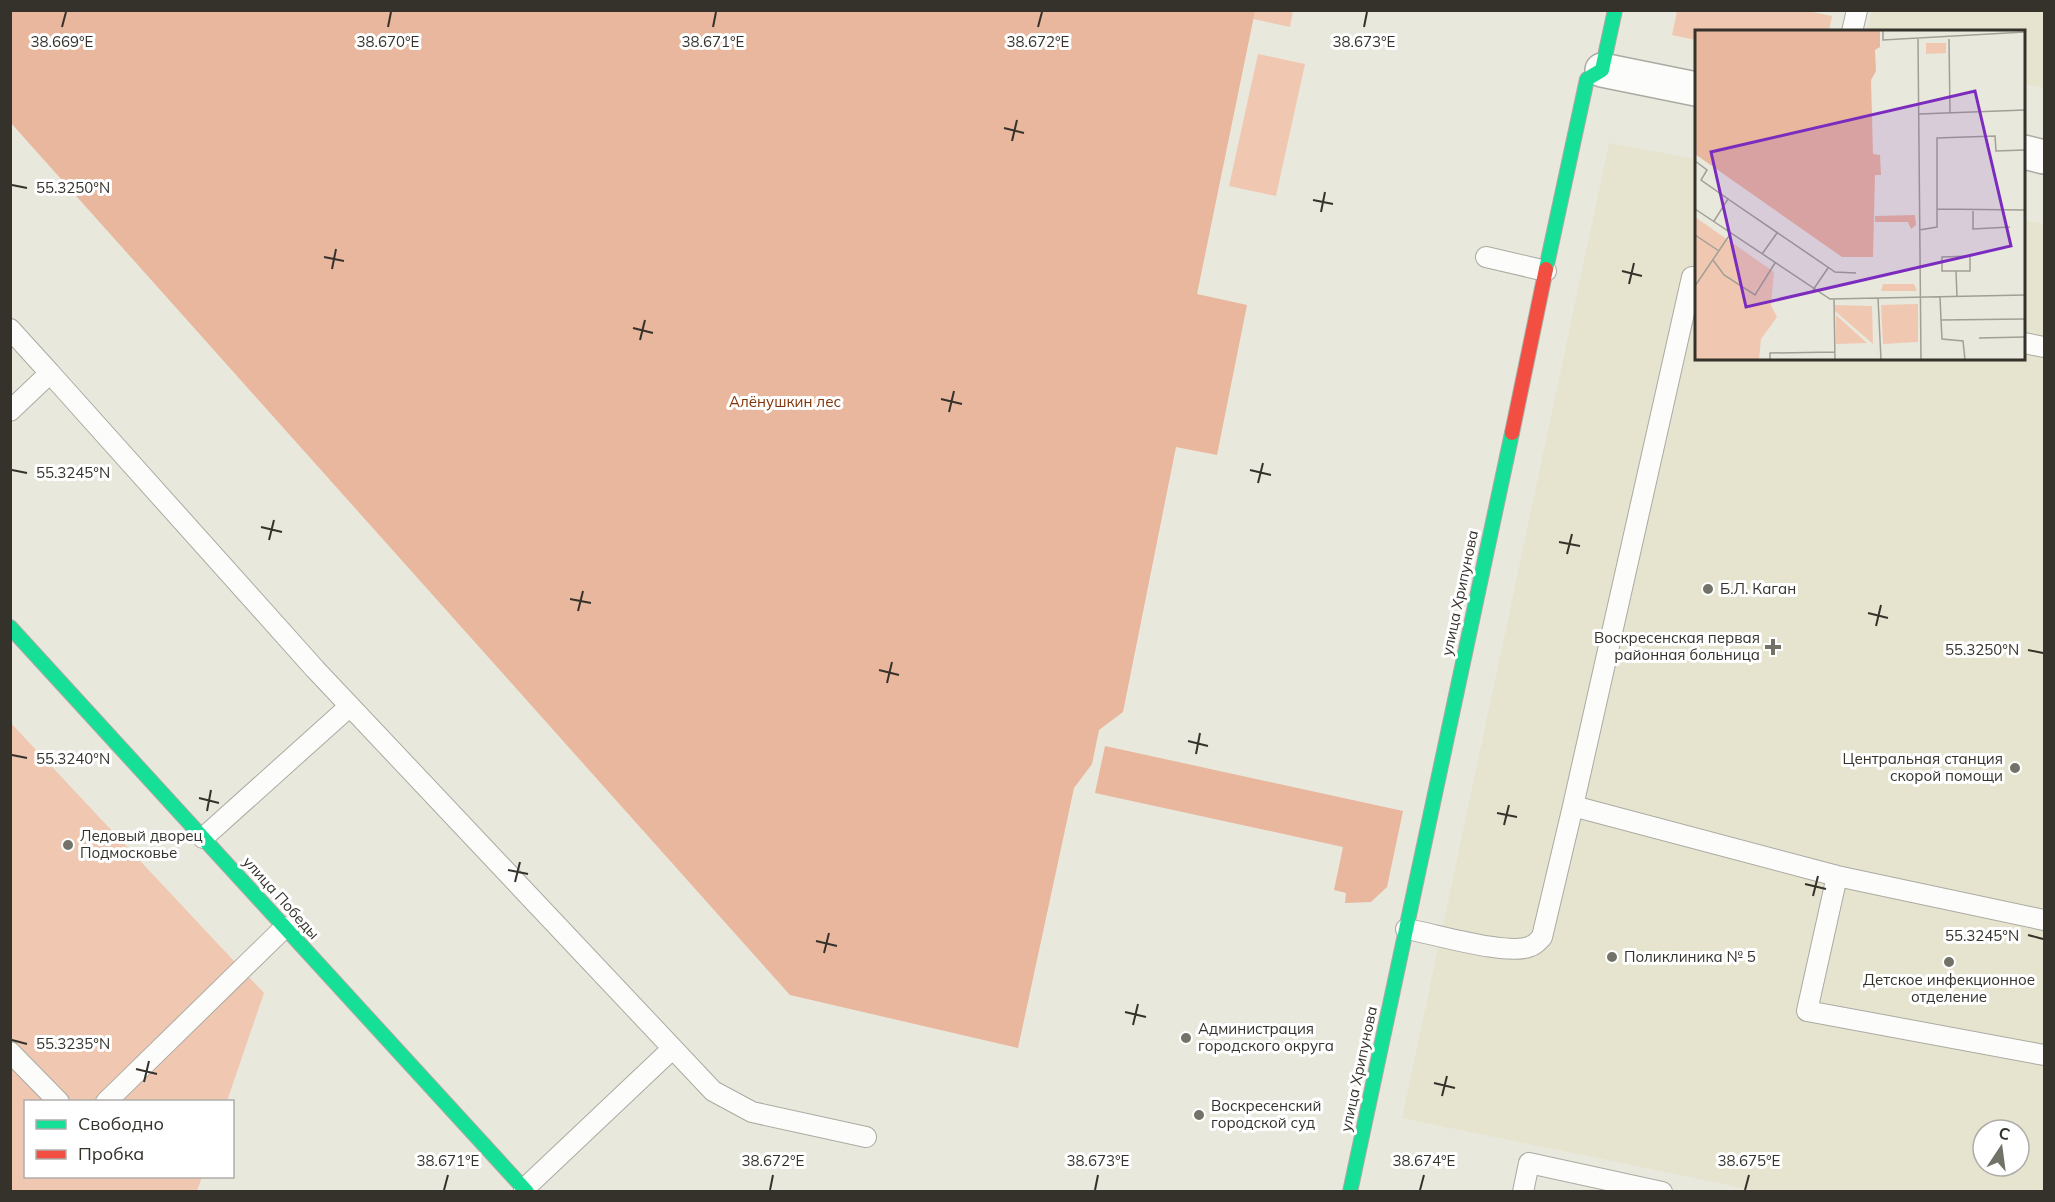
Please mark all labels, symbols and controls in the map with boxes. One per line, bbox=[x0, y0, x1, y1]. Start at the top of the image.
inset map bbox=[1695, 30, 2025, 360]
text: 38.669°E bbox=[31, 32, 94, 51]
text: 38.670°E bbox=[357, 32, 420, 51]
text: 38.671°E bbox=[682, 32, 745, 51]
text: 38.672°E bbox=[1007, 32, 1070, 51]
text: 38.673°E bbox=[1333, 32, 1396, 51]
text: 55.3250°N bbox=[36, 178, 110, 197]
park label: Алёнушкин лес bbox=[729, 392, 841, 411]
text: 55.3245°N bbox=[36, 463, 110, 482]
street label: улица Хрипунова bbox=[1437, 528, 1482, 657]
place label: Б.Л. Каган bbox=[1720, 579, 1796, 598]
marker: Б.Л. Каган bbox=[1701, 582, 1715, 596]
place label: Воскресенская первая районная больница bbox=[1594, 628, 1760, 664]
marker: Воскресенская первая районная больница bbox=[1764, 638, 1782, 656]
text: 55.3250°N bbox=[1945, 640, 2019, 659]
text: 55.3240°N bbox=[36, 749, 110, 768]
place label: Центральная станция скорой помощи bbox=[1842, 749, 2003, 785]
marker: Центральная станция скорой помощи bbox=[2008, 761, 2022, 775]
place label: Ледовый дворец Подмосковье bbox=[80, 826, 203, 862]
marker: Ледовый дворец Подмосковье bbox=[61, 838, 75, 852]
street label: улица Победы bbox=[239, 852, 324, 943]
text: 55.3245°N bbox=[1945, 926, 2019, 945]
place label: Поликлиника № 5 bbox=[1624, 947, 1756, 966]
marker: Поликлиника № 5 bbox=[1605, 950, 1619, 964]
marker: Детское инфекционное отделение bbox=[1942, 955, 1956, 969]
place label: Детское инфекционное отделение bbox=[1863, 970, 2035, 1006]
street label: улица Хрипунова bbox=[1336, 1004, 1381, 1133]
place label: Администрация городского округа bbox=[1198, 1019, 1334, 1055]
marker: Администрация городского округа bbox=[1179, 1031, 1193, 1045]
text: 55.3235°N bbox=[36, 1034, 110, 1053]
place label: Воскресенский городской суд bbox=[1211, 1096, 1321, 1132]
legend bbox=[24, 1100, 234, 1178]
marker: Воскресенский городской суд bbox=[1192, 1108, 1206, 1122]
text: Свободно bbox=[78, 1112, 164, 1135]
north arrow bbox=[1971, 1118, 2031, 1178]
text: С bbox=[1997, 1122, 2012, 1144]
text: Пробка bbox=[78, 1142, 144, 1165]
text: 38.671°E bbox=[417, 1151, 480, 1170]
text: 38.672°E bbox=[742, 1151, 805, 1170]
text: 38.673°E bbox=[1067, 1151, 1130, 1170]
text: 38.674°E bbox=[1393, 1151, 1456, 1170]
text: 38.675°E bbox=[1718, 1151, 1781, 1170]

